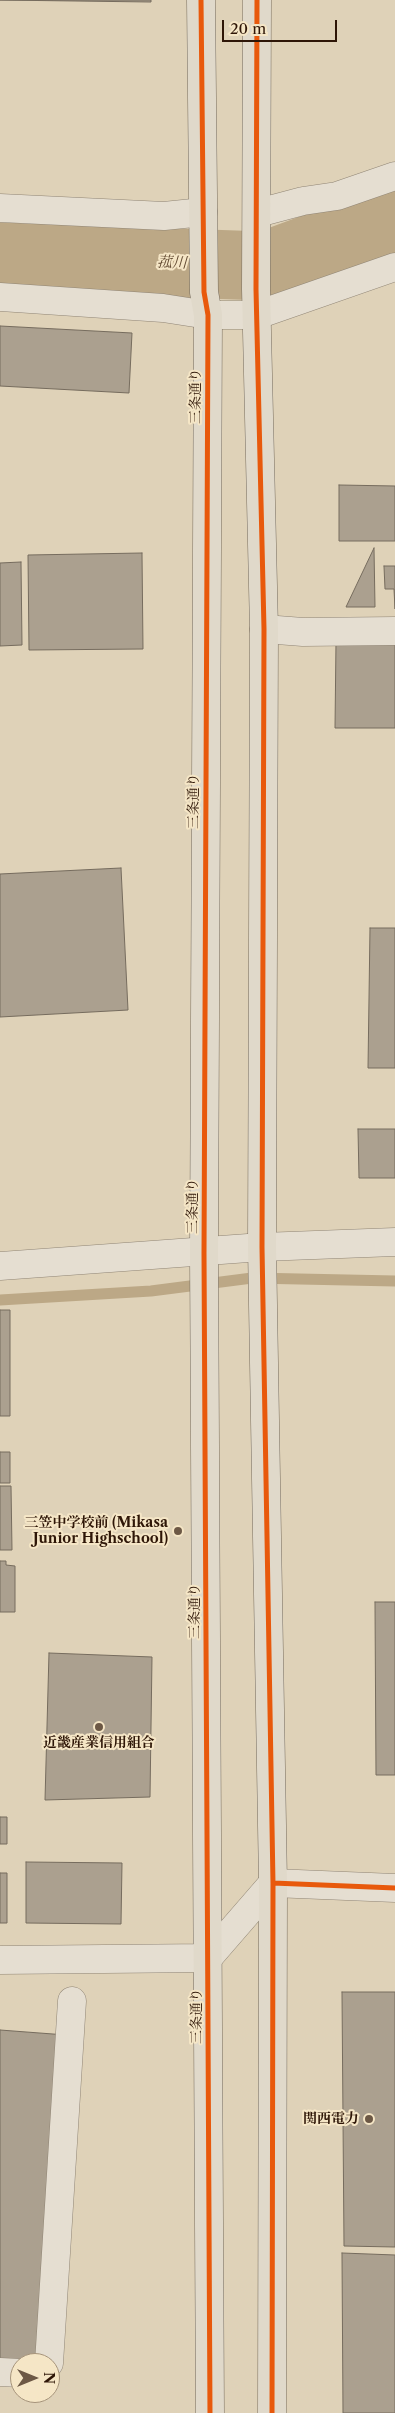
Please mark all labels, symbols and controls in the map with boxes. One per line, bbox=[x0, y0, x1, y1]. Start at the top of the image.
scale bar bbox=[225, 10, 340, 42]
text: 20 m bbox=[230, 19, 266, 38]
water label: 菰川 bbox=[157, 253, 187, 273]
street label: 三条通り bbox=[188, 368, 204, 424]
street label: 三条通り bbox=[186, 773, 202, 829]
street label: 三条通り bbox=[185, 1178, 201, 1234]
place label: 三笠中学校前 (Mikasa Junior Highschool) bbox=[25, 1515, 168, 1548]
marker: 三笠中学校前 (Mikasa Junior Highschool) bbox=[172, 1525, 184, 1537]
street label: 三条通り bbox=[187, 1583, 203, 1639]
marker: 近畿産業信用組合 bbox=[93, 1721, 105, 1733]
place label: 近畿産業信用組合 bbox=[43, 1735, 155, 1751]
street label: 三条通り bbox=[189, 1988, 205, 2044]
place label: 関西電力 bbox=[303, 2111, 359, 2127]
marker: 関西電力 bbox=[363, 2113, 375, 2125]
north arrow bbox=[10, 2353, 60, 2403]
text: N bbox=[40, 2372, 58, 2384]

